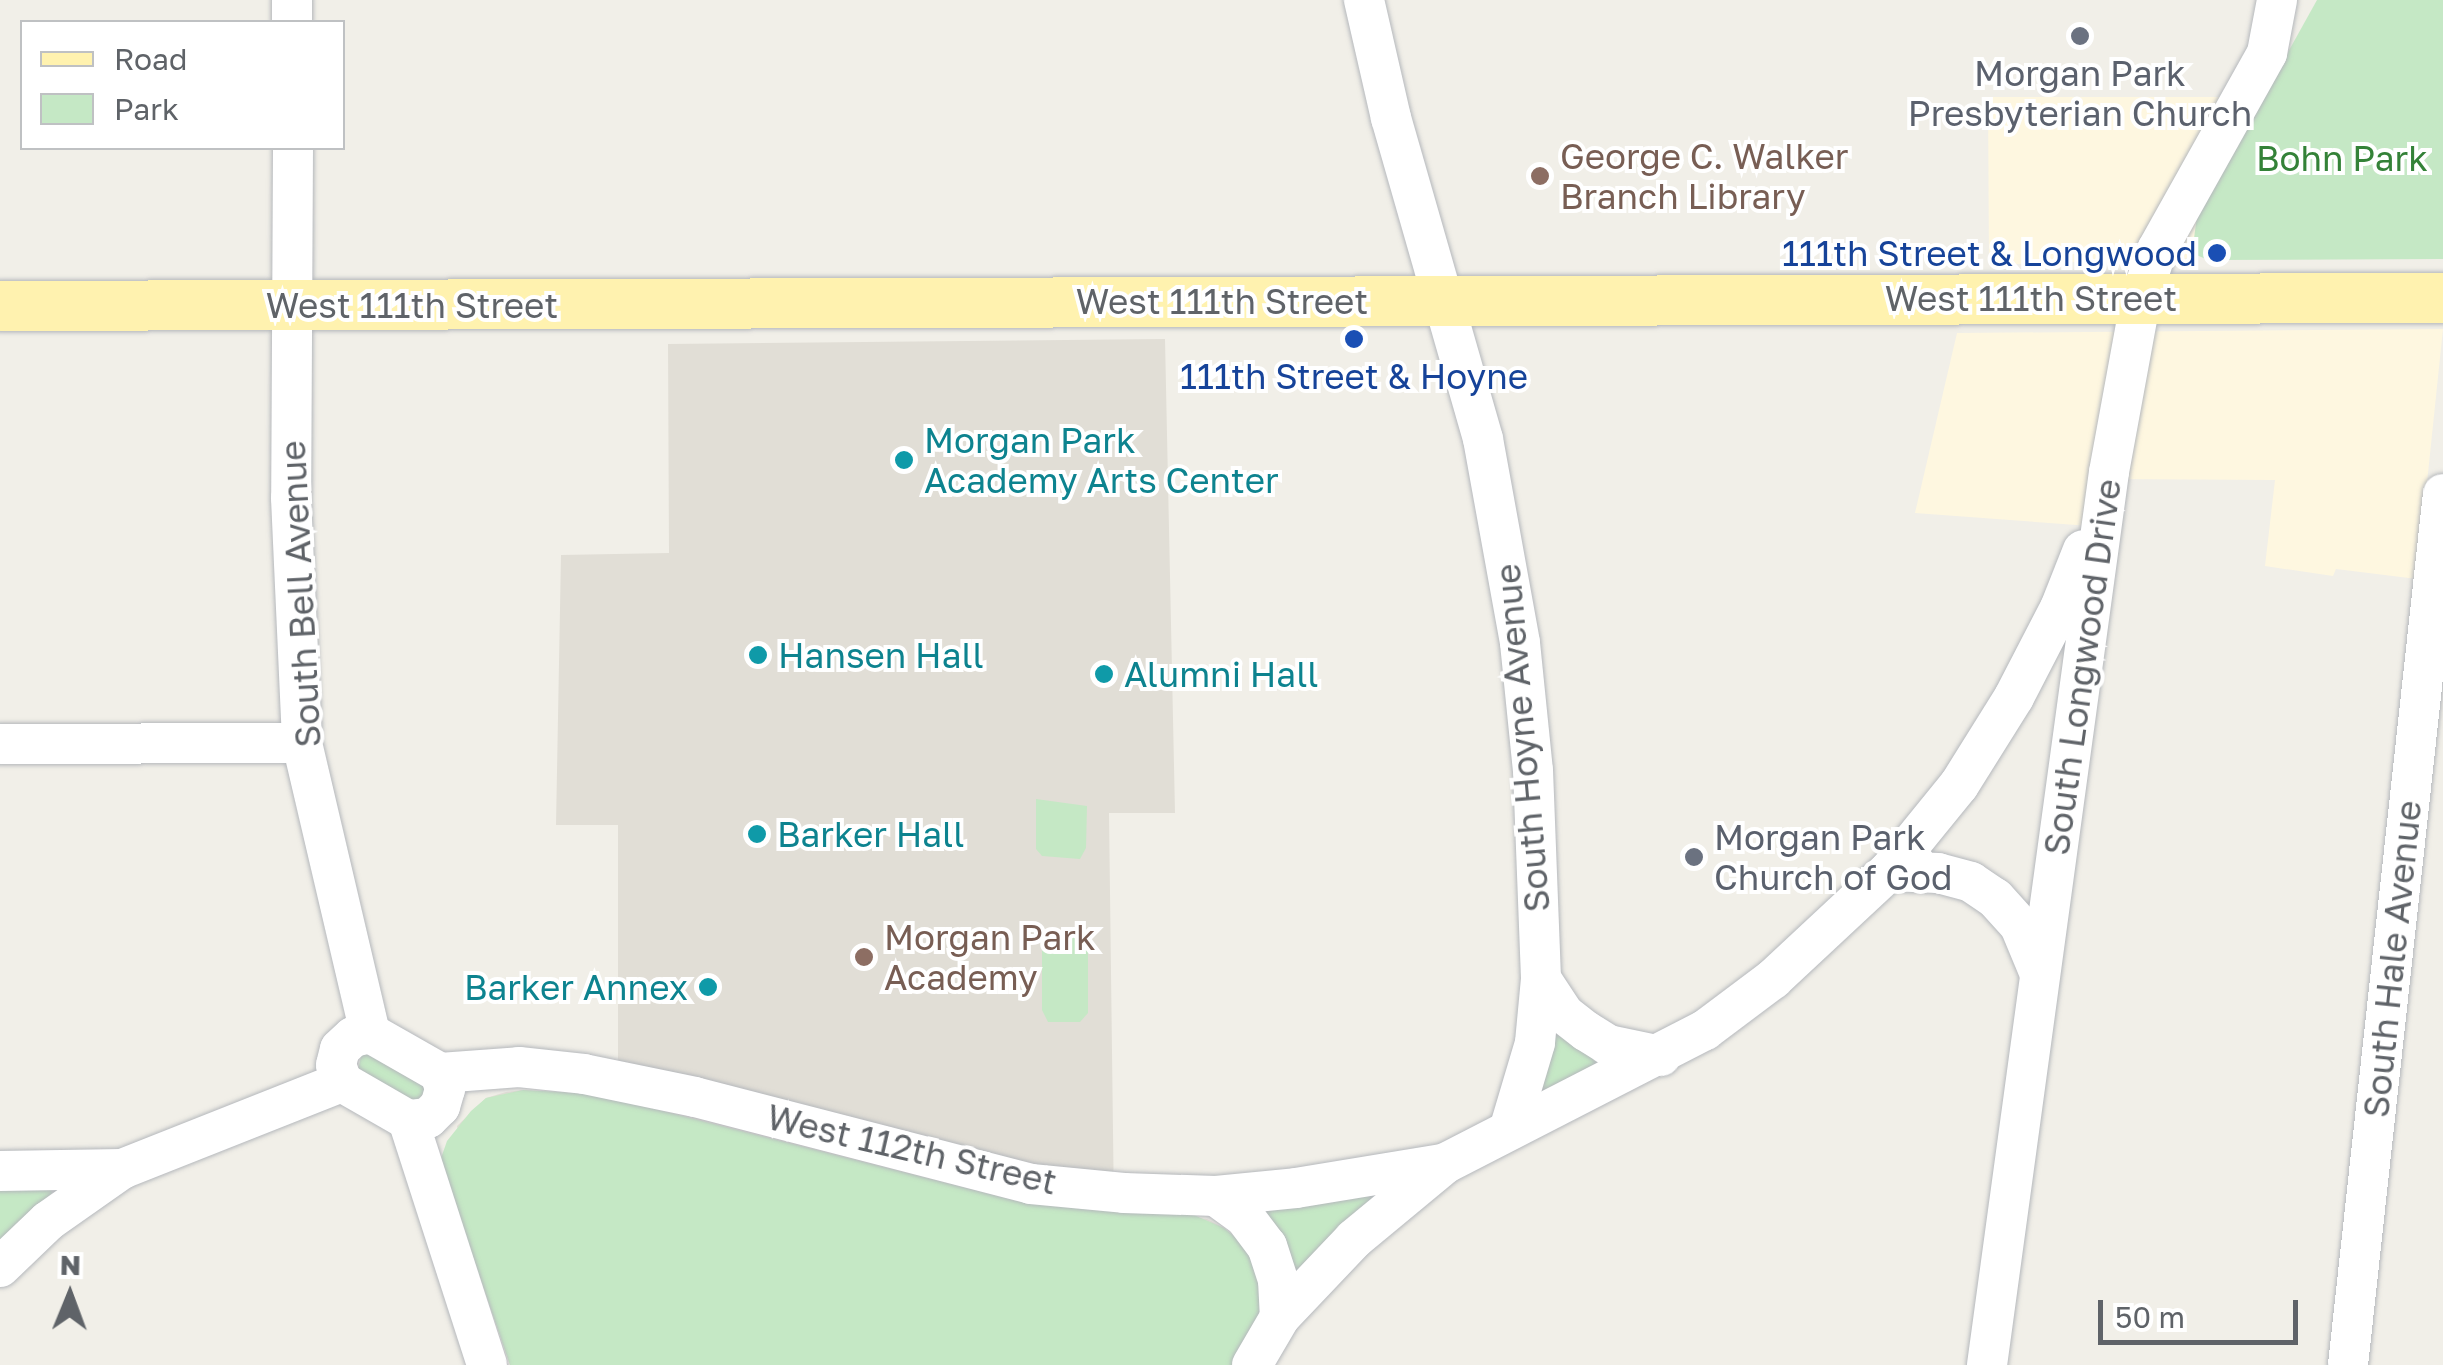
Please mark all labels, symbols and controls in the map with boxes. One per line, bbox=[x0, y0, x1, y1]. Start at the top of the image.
legend bbox=[20, 20, 345, 150]
marker: Morgan Park Presbyterian Church bbox=[2069, 25, 2091, 47]
text: Road bbox=[114, 41, 188, 77]
place label: Morgan Park Presbyterian Church bbox=[1908, 52, 2252, 134]
text: Park bbox=[114, 91, 179, 127]
place label: George C. Walker Branch Library bbox=[1560, 135, 1848, 217]
park label: Bohn Park bbox=[2256, 137, 2428, 179]
marker: George C. Walker Branch Library bbox=[1529, 165, 1551, 187]
place label: 111th Street & Longwood bbox=[1782, 232, 2197, 274]
marker: 111th Street & Longwood bbox=[2206, 242, 2228, 264]
street label: West 111th Street bbox=[1885, 277, 2177, 319]
street label: West 111th Street bbox=[1076, 280, 1368, 322]
street label: West 111th Street bbox=[266, 284, 558, 326]
marker: 111th Street & Hoyne bbox=[1343, 328, 1365, 350]
place label: 111th Street & Hoyne bbox=[1180, 355, 1528, 397]
place label: Morgan Park Academy Arts Center bbox=[924, 419, 1279, 501]
street label: South Bell Avenue bbox=[271, 439, 329, 749]
marker: Morgan Park Academy Arts Center bbox=[893, 449, 915, 471]
street label: South Longwood Drive bbox=[2035, 476, 2129, 858]
street label: South Hoyne Avenue bbox=[1486, 562, 1558, 914]
place label: Hansen Hall bbox=[778, 634, 984, 676]
marker: Hansen Hall bbox=[747, 644, 769, 666]
place label: Alumni Hall bbox=[1124, 653, 1319, 695]
marker: Alumni Hall bbox=[1093, 663, 1115, 685]
street label: South Hale Avenue bbox=[2354, 798, 2430, 1120]
place label: Barker Hall bbox=[777, 813, 964, 855]
place label: Morgan Park Church of God bbox=[1714, 816, 1953, 898]
marker: Barker Hall bbox=[746, 823, 768, 845]
marker: Morgan Park Church of God bbox=[1683, 846, 1705, 868]
place label: Morgan Park Academy bbox=[884, 916, 1096, 998]
marker: Morgan Park Academy bbox=[853, 946, 875, 968]
place label: Barker Annex bbox=[464, 966, 688, 1008]
marker: Barker Annex bbox=[697, 976, 719, 998]
street label: West 112th Street bbox=[763, 1095, 1061, 1203]
north arrow bbox=[20, 1245, 120, 1345]
text: N bbox=[60, 1248, 81, 1281]
scale bar bbox=[2103, 1280, 2303, 1342]
text: 50 m bbox=[2115, 1299, 2185, 1335]

